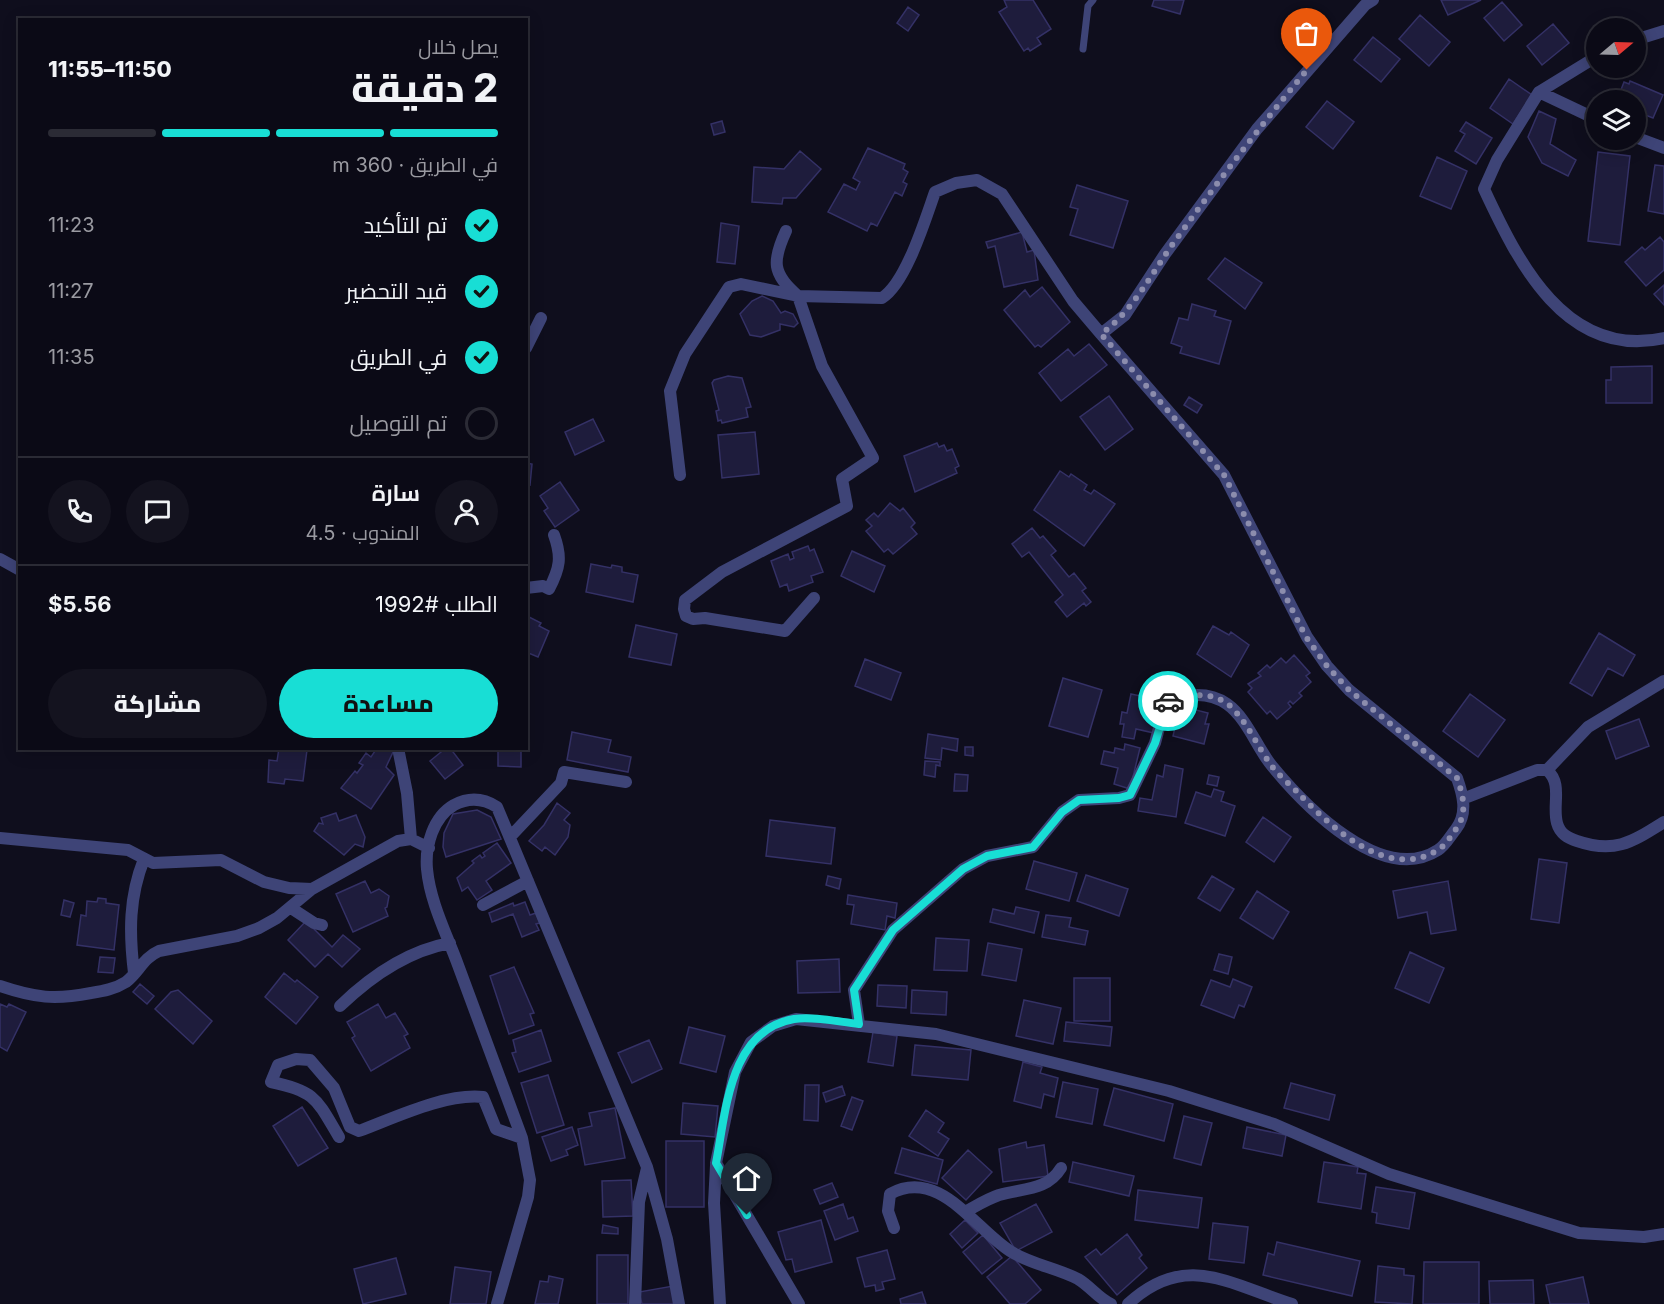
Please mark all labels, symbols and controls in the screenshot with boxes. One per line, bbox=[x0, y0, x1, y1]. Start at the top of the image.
pin bbox=[1281, 8, 1332, 70]
icon: bag bbox=[1290, 17, 1323, 50]
north arrow bbox=[1586, 18, 1646, 78]
map controls bbox=[1586, 18, 1646, 150]
text: يصل خلال bbox=[418, 35, 498, 59]
text: 11:50–11:55 bbox=[48, 56, 172, 82]
text: 2 دقيقة bbox=[351, 64, 498, 111]
button: layers bbox=[1586, 90, 1646, 150]
text: في الطريق · 360 m bbox=[332, 153, 498, 177]
icon: check bbox=[465, 209, 498, 242]
text: تم التأكيد bbox=[364, 212, 447, 238]
text: 11:23 bbox=[48, 213, 95, 237]
icon: check bbox=[465, 275, 498, 308]
text: قيد التحضير bbox=[346, 278, 447, 304]
text: 11:27 bbox=[48, 279, 94, 303]
icon: check bbox=[465, 341, 498, 374]
text: في الطريق bbox=[350, 344, 447, 370]
text: 11:35 bbox=[48, 345, 95, 369]
text: تم التوصيل bbox=[349, 410, 447, 436]
button: phone bbox=[48, 480, 111, 543]
button: chat bbox=[126, 480, 189, 543]
text: سارة bbox=[372, 480, 420, 506]
button: person bbox=[435, 480, 498, 543]
text: المندوب · 4.5 bbox=[305, 521, 420, 545]
text: $5.56 bbox=[48, 591, 112, 617]
text: الطلب #1992 bbox=[375, 591, 498, 617]
button: مشاركة bbox=[48, 669, 267, 738]
button: مساعدة bbox=[279, 669, 498, 738]
courier bbox=[1138, 671, 1198, 731]
icon: car bbox=[1152, 685, 1185, 718]
pin bbox=[721, 1153, 772, 1215]
icon: home bbox=[730, 1162, 763, 1195]

